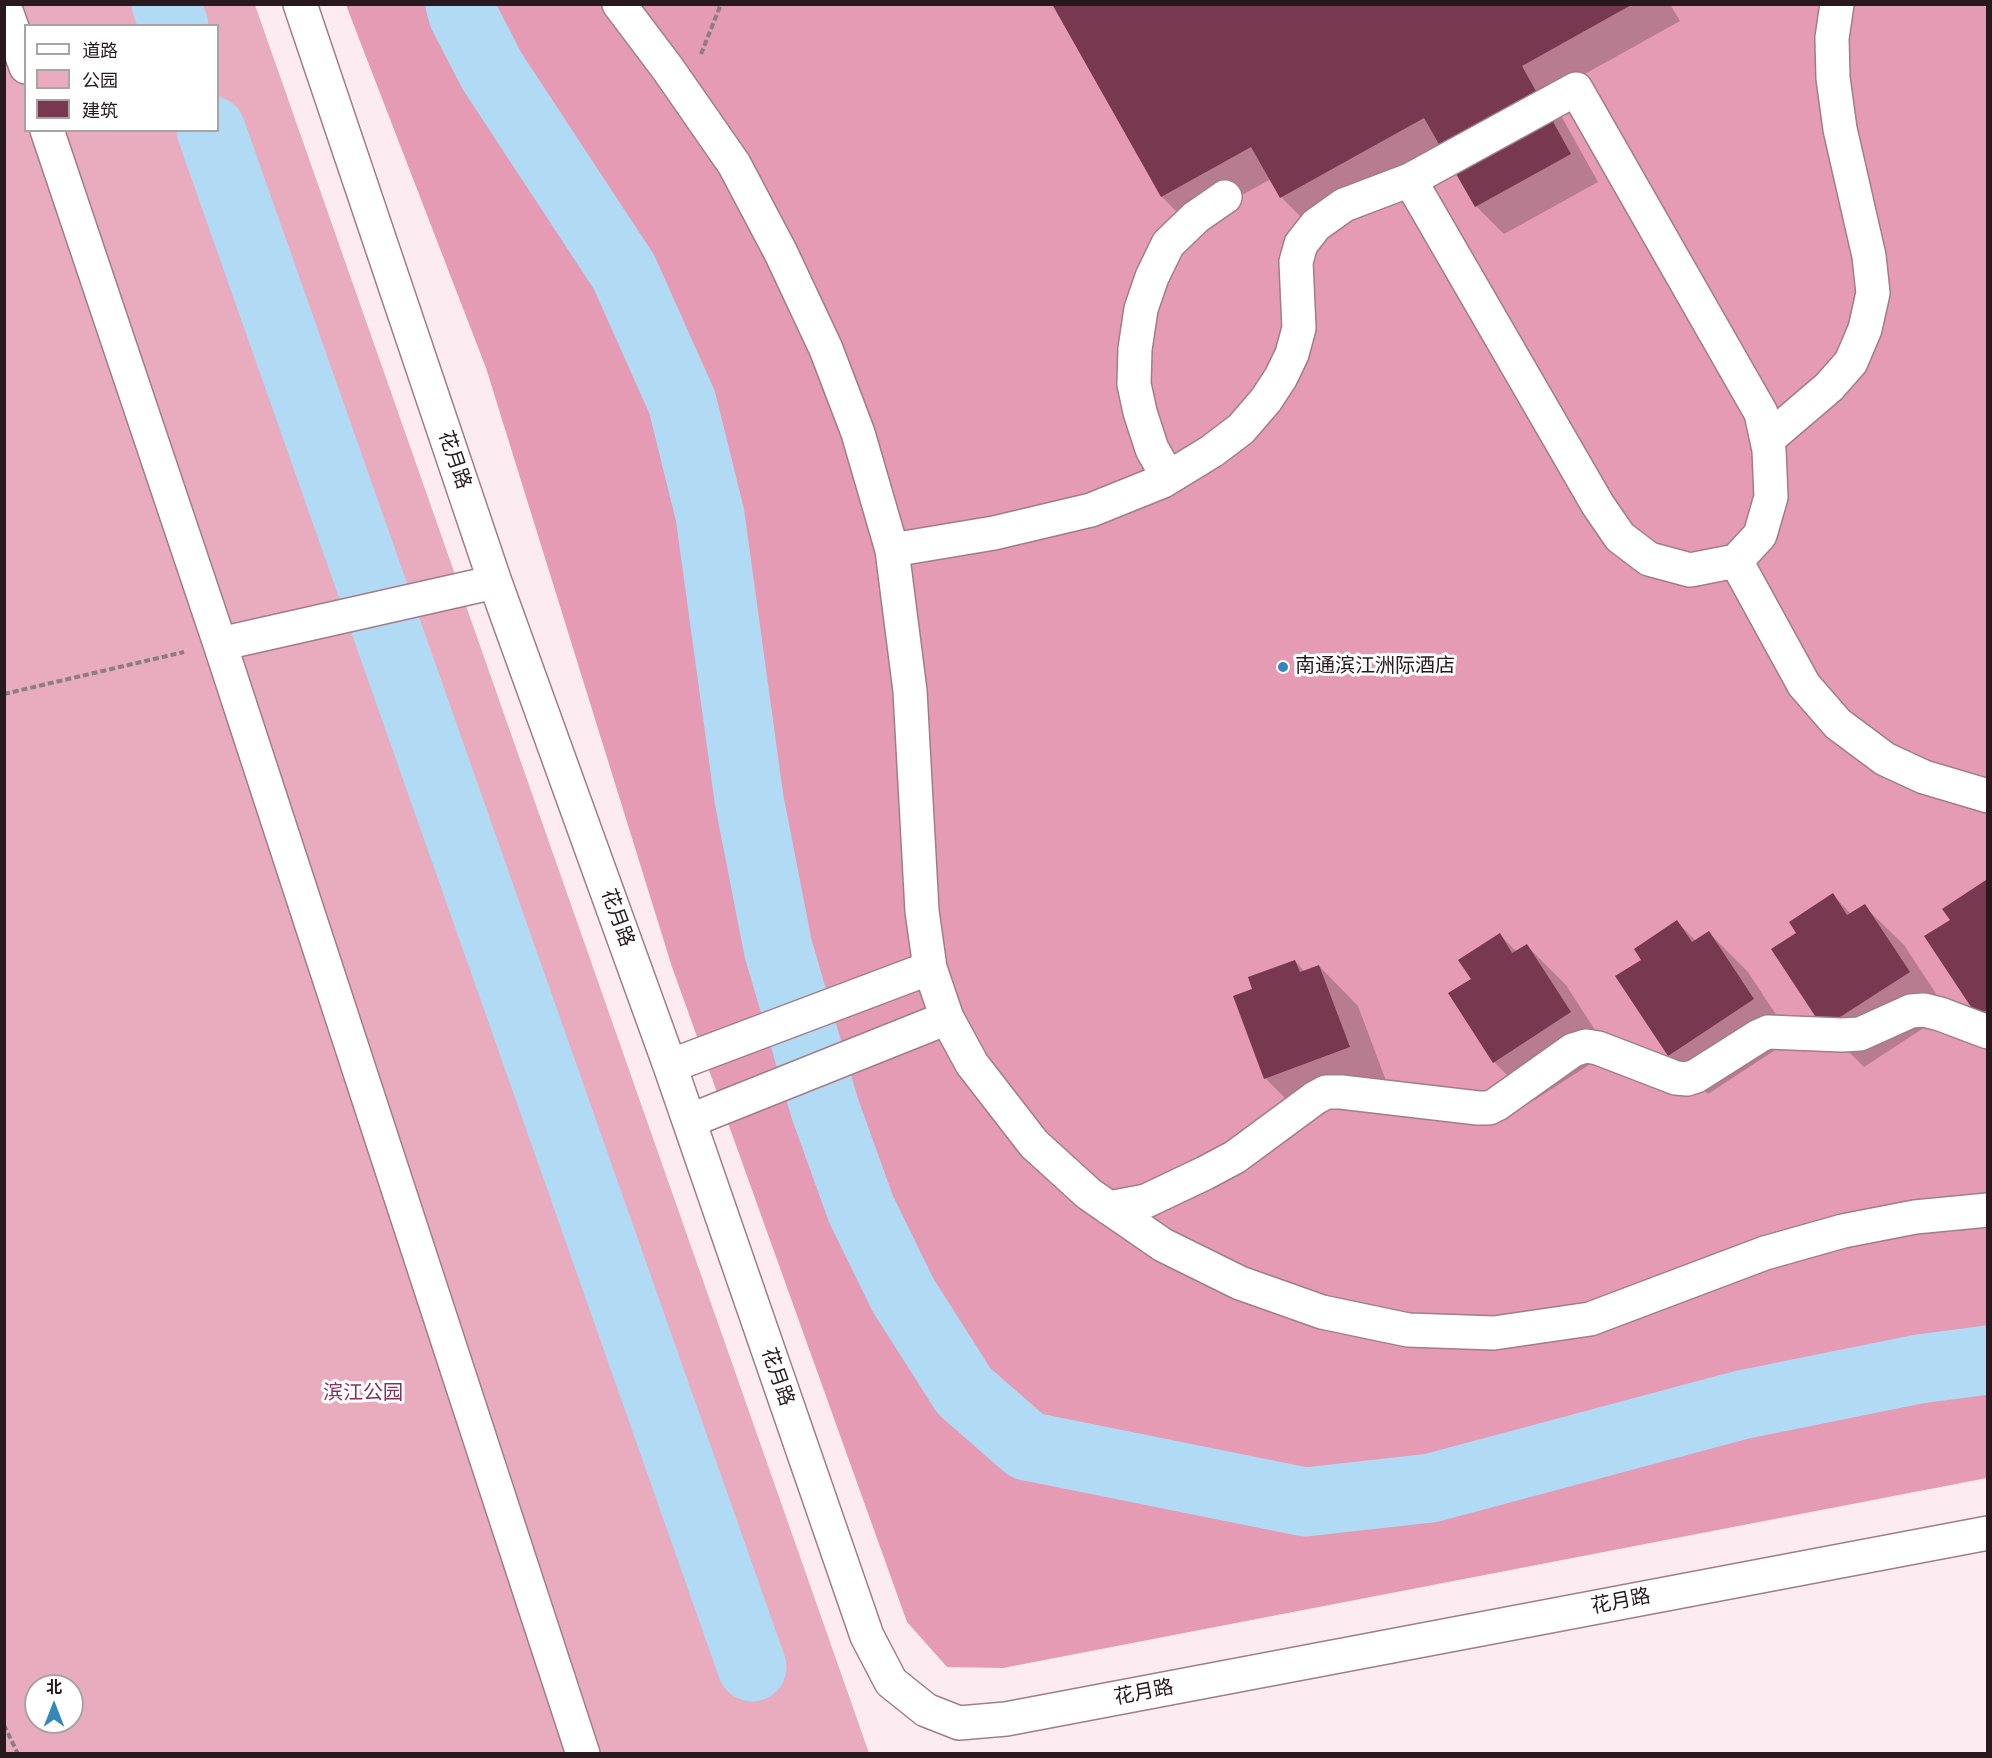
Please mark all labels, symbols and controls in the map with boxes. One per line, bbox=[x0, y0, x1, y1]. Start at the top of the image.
legend bbox=[24, 24, 219, 132]
text: 道路 bbox=[82, 39, 118, 62]
text: 公园 bbox=[82, 69, 118, 92]
text: 建筑 bbox=[82, 99, 118, 122]
street label: 花月路 bbox=[433, 428, 475, 492]
place label: 南通滨江洲际酒店 bbox=[1295, 655, 1455, 679]
marker: 南通滨江洲际酒店 bbox=[1276, 660, 1290, 674]
street label: 花月路 bbox=[595, 886, 639, 950]
street label: 花月路 bbox=[756, 1345, 798, 1409]
park label: 滨江公园 bbox=[323, 1382, 403, 1406]
street label: 花月路 bbox=[1589, 1584, 1653, 1620]
north arrow bbox=[24, 1674, 84, 1734]
street label: 花月路 bbox=[1112, 1675, 1176, 1711]
text: 北 bbox=[46, 1677, 62, 1698]

